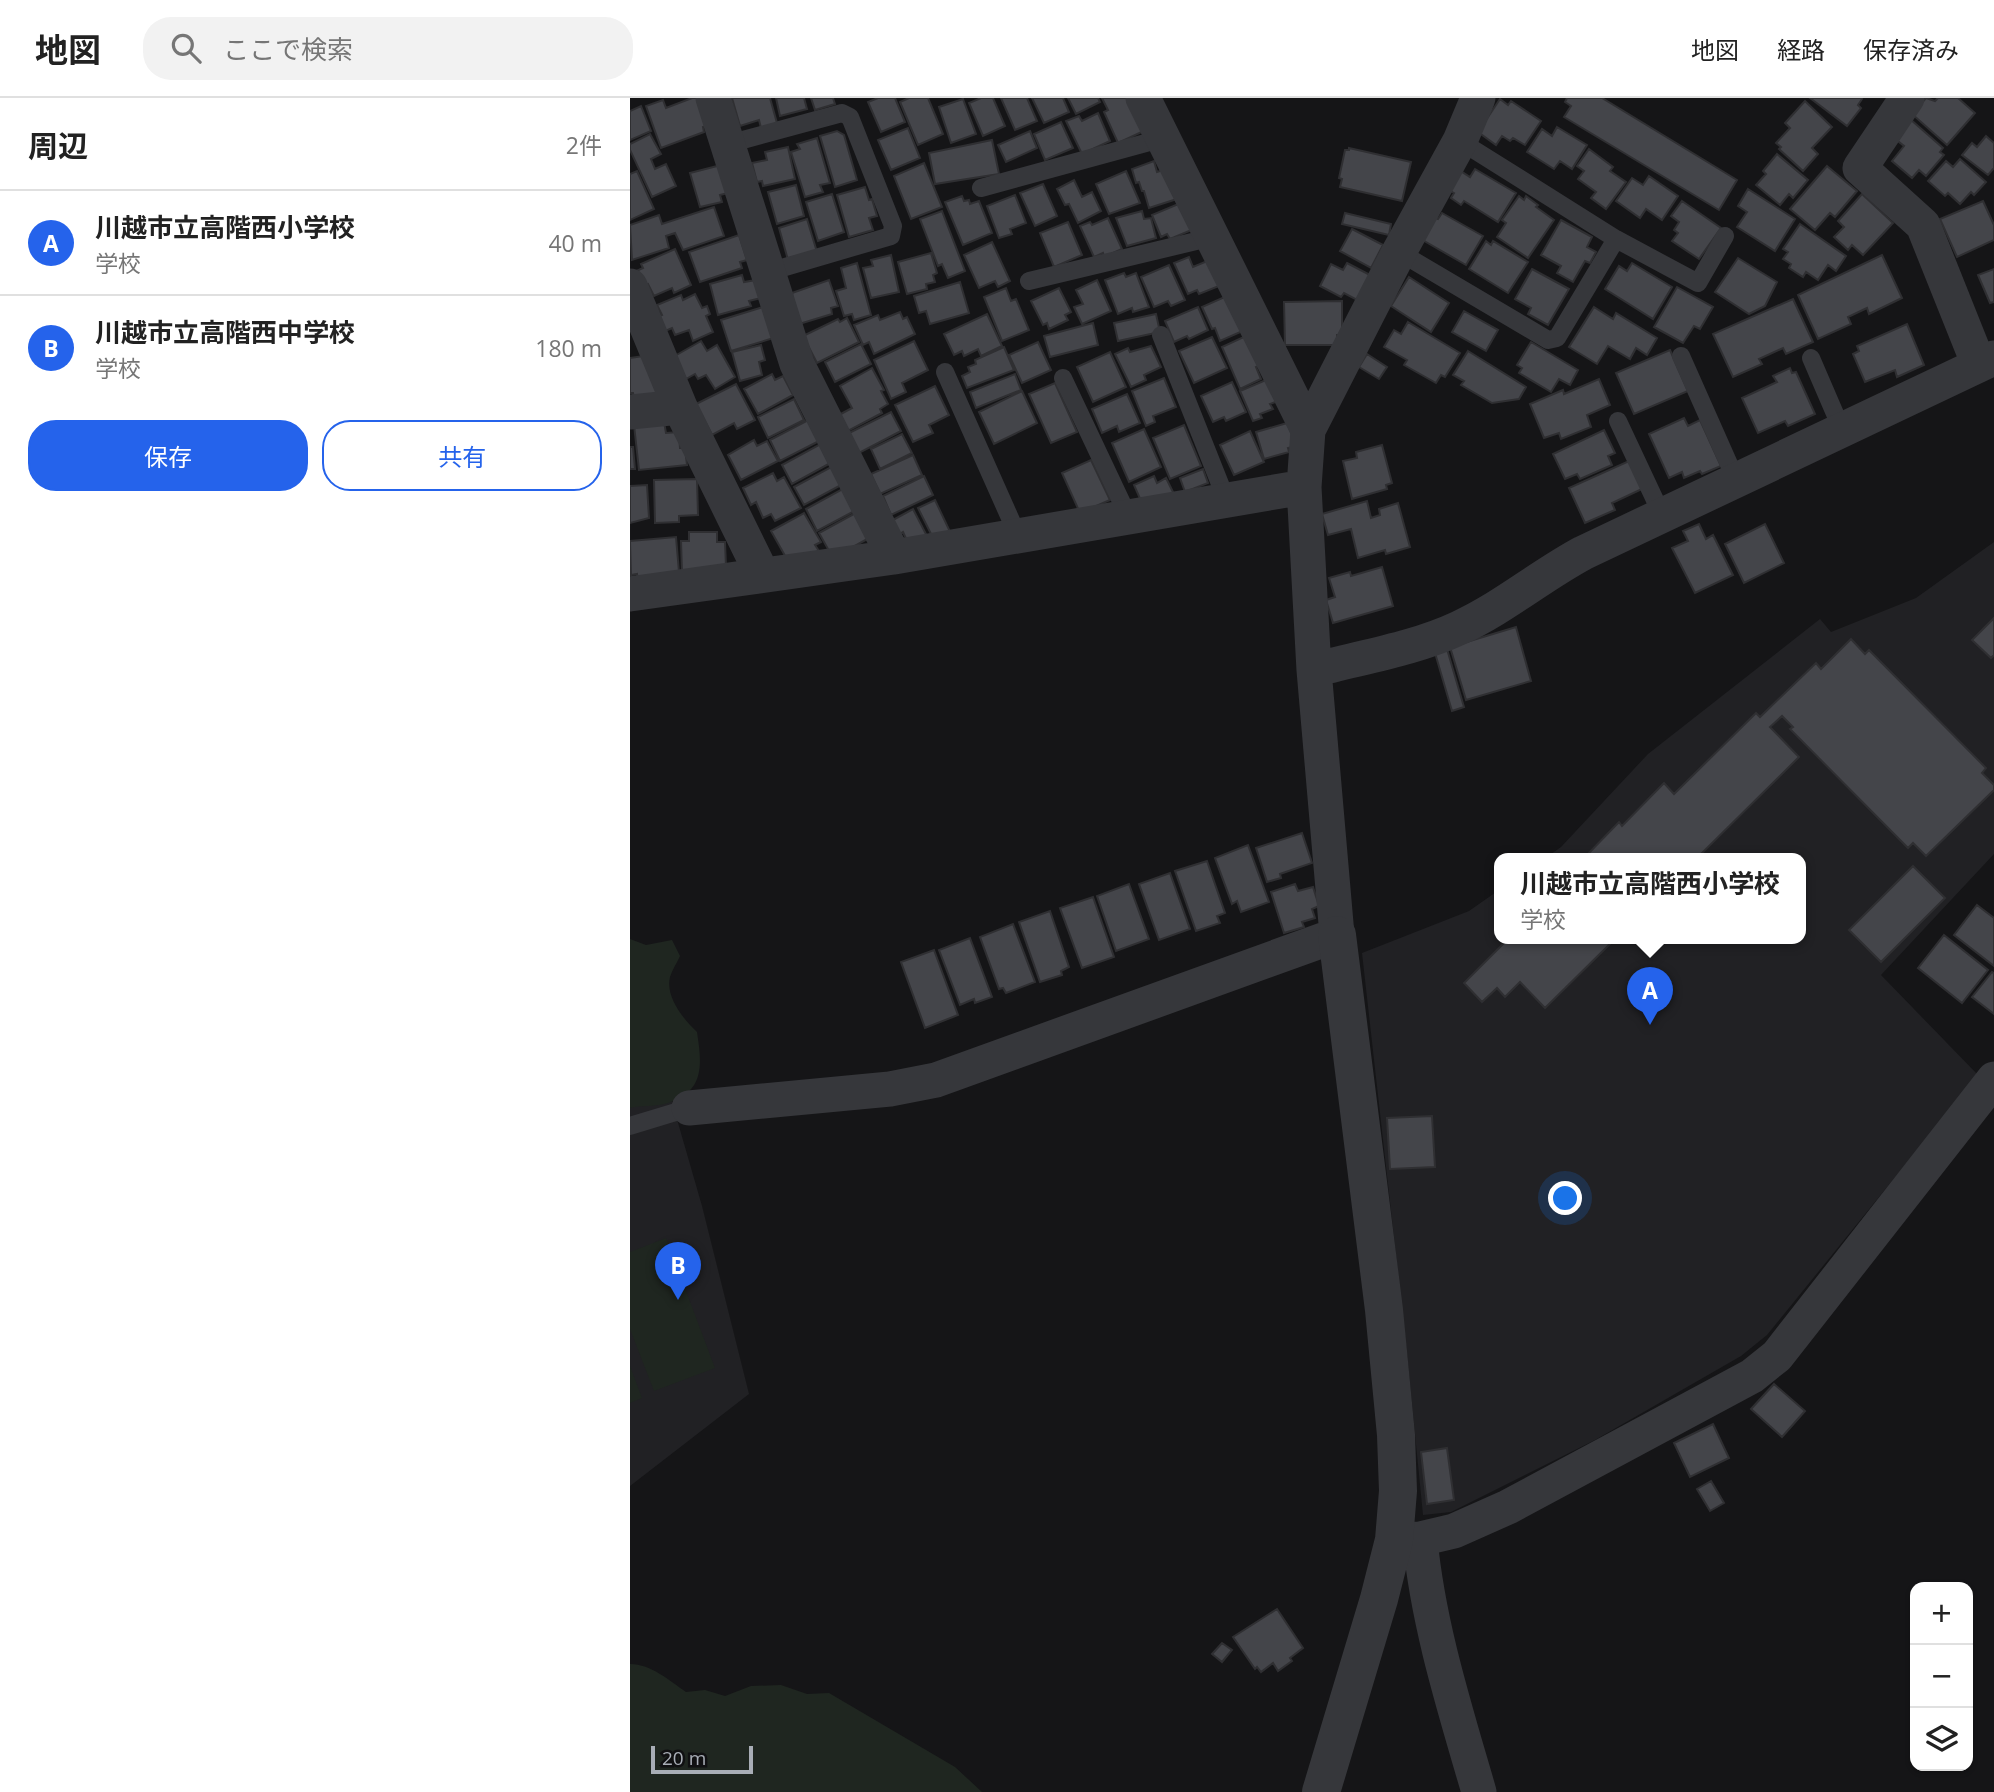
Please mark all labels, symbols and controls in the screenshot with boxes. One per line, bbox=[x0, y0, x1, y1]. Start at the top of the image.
search box bbox=[143, 17, 633, 80]
text: 地図 bbox=[35, 27, 101, 72]
icon: search bbox=[167, 29, 205, 67]
text: ここで検索 bbox=[223, 31, 353, 67]
text: 地図 bbox=[1691, 33, 1739, 66]
text: 経路 bbox=[1777, 33, 1825, 66]
text: 保存済み bbox=[1863, 33, 1959, 66]
text: 周辺 bbox=[28, 125, 88, 166]
text: 2件 bbox=[566, 129, 602, 161]
text: 川越市立高階西小学校 bbox=[95, 209, 355, 245]
text: A bbox=[43, 227, 59, 259]
text: 40 m bbox=[548, 227, 602, 259]
text: 学校 bbox=[95, 247, 141, 279]
text: 川越市立高階西中学校 bbox=[95, 314, 355, 350]
text: B bbox=[43, 332, 59, 364]
text: 180 m bbox=[535, 332, 602, 364]
text: 学校 bbox=[95, 352, 141, 384]
button: 保存 bbox=[28, 420, 308, 491]
button: 共有 bbox=[322, 420, 602, 491]
popup bbox=[1494, 853, 1806, 944]
text: 川越市立高階西小学校 bbox=[1520, 865, 1780, 901]
text: 学校 bbox=[1520, 903, 1566, 935]
pin: A bbox=[1627, 967, 1673, 1025]
your location bbox=[1548, 1181, 1582, 1215]
pin: B bbox=[655, 1242, 701, 1300]
map controls bbox=[1910, 1582, 1973, 1771]
button: + bbox=[1910, 1582, 1973, 1645]
button: − bbox=[1910, 1645, 1973, 1708]
button: layers bbox=[1910, 1708, 1973, 1771]
scale bar bbox=[651, 1743, 752, 1775]
text: 20 m bbox=[662, 1745, 706, 1771]

